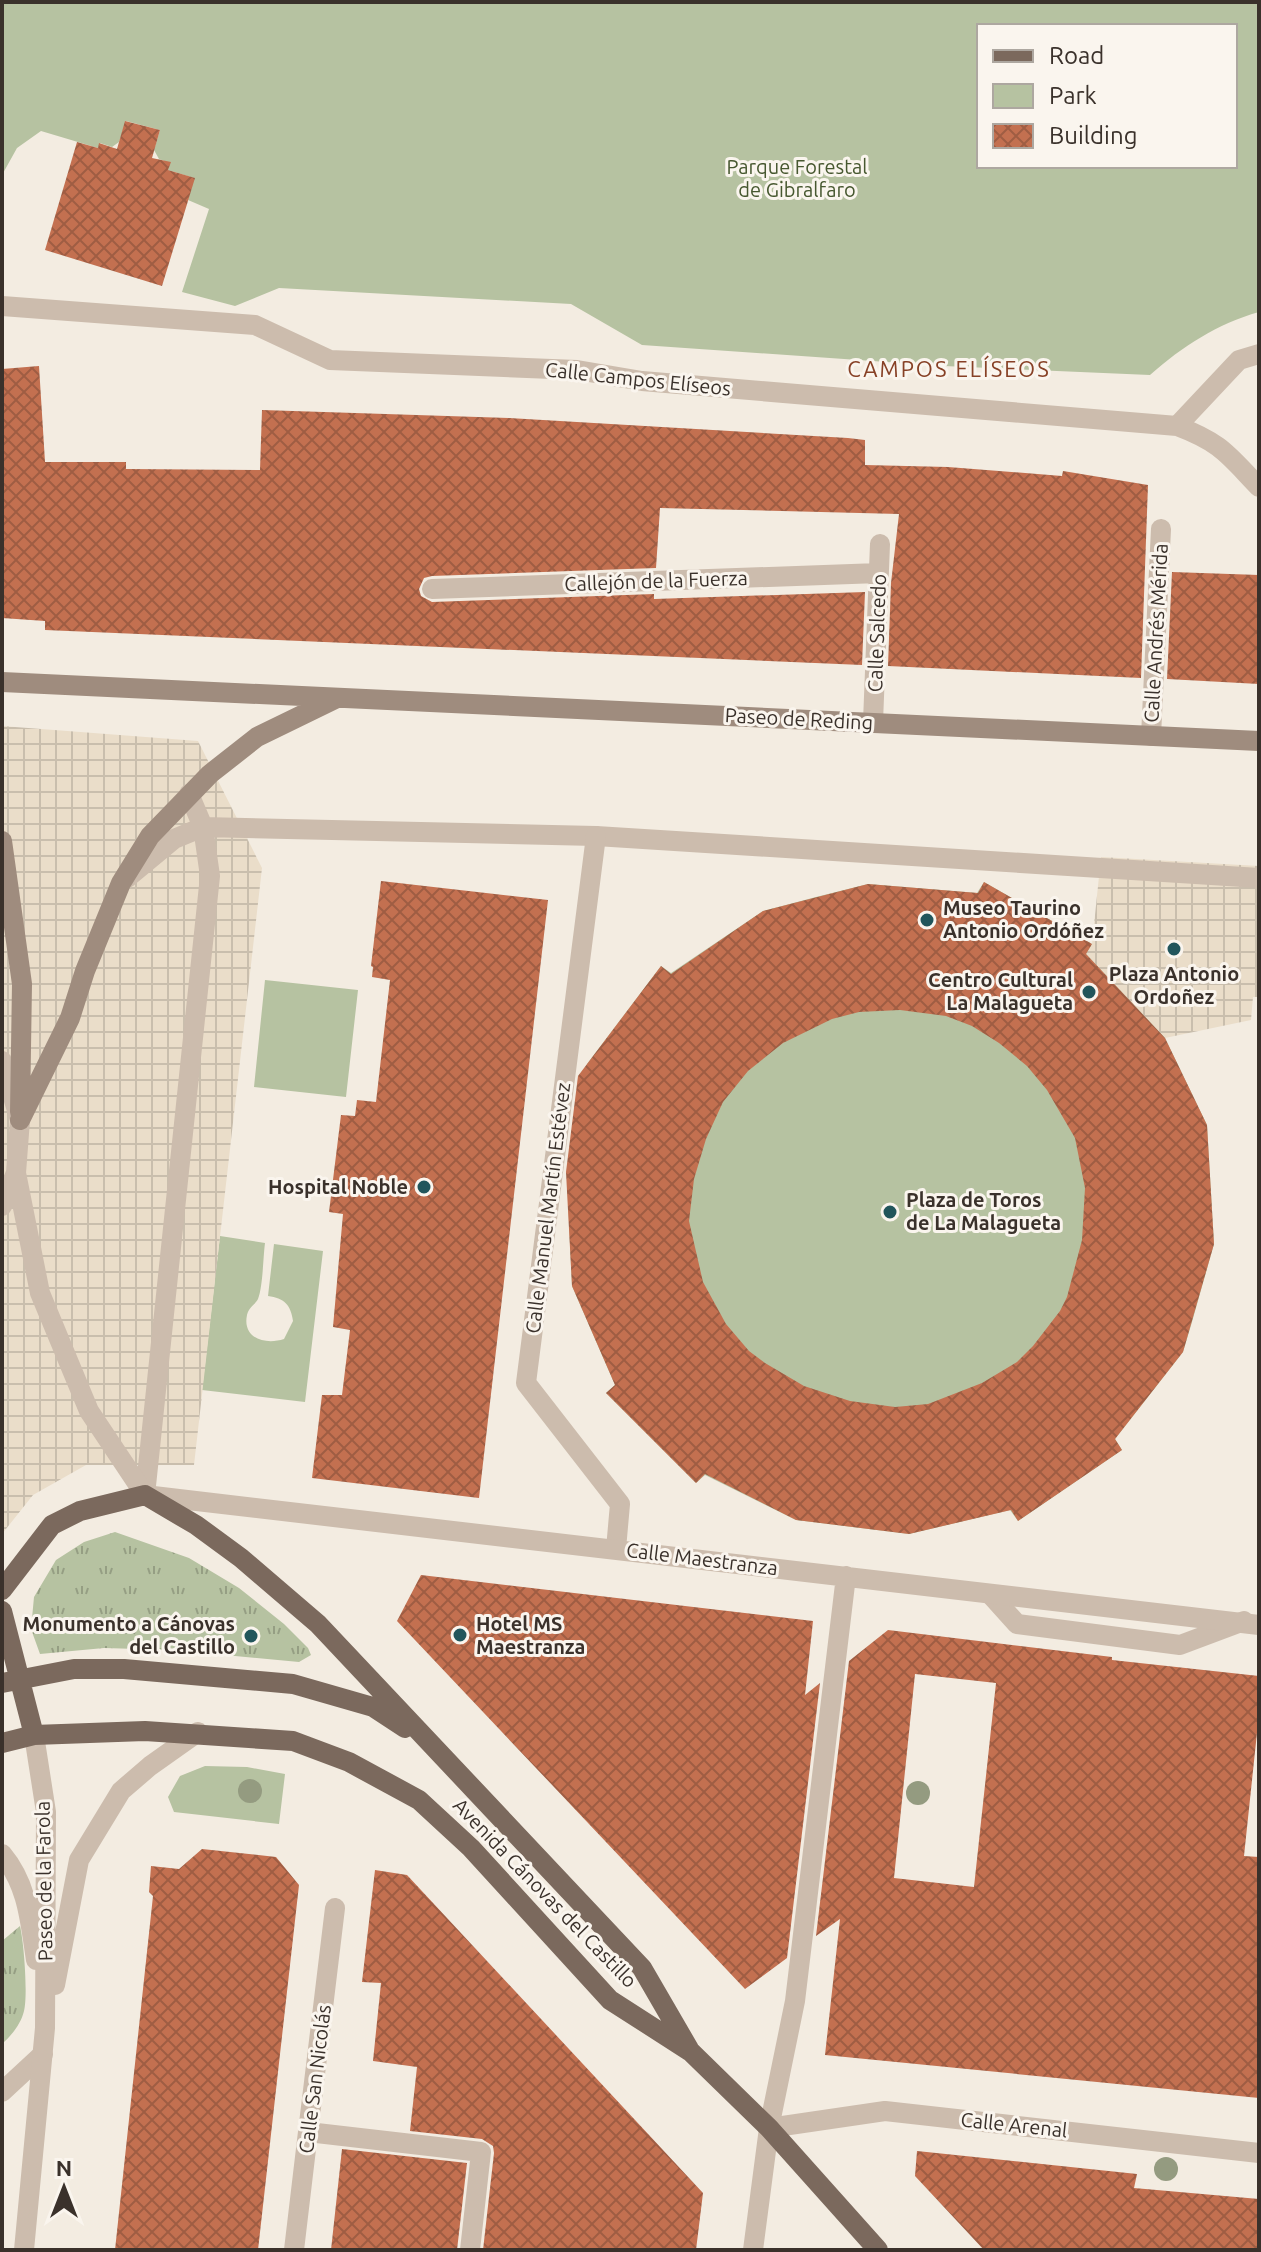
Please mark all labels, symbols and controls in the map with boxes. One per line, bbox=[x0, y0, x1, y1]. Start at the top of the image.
legend bbox=[977, 24, 1237, 168]
text: Road bbox=[1049, 42, 1104, 69]
text: Park bbox=[1049, 82, 1097, 109]
text: Building bbox=[1049, 122, 1137, 149]
park label: Parque Forestal de Gibralfaro bbox=[726, 155, 868, 201]
district label: CAMPOS ELÍSEOS bbox=[847, 355, 1051, 381]
street label: Calle Campos Elíseos bbox=[544, 357, 732, 400]
street label: Calle Andrés Mérida bbox=[1139, 543, 1172, 723]
street label: Callejón de la Fuerza bbox=[564, 566, 748, 595]
street label: Calle Salcedo bbox=[863, 573, 890, 693]
street label: Paseo de Reding bbox=[724, 703, 874, 734]
place label: Museo Taurino Antonio Ordóñez bbox=[943, 896, 1104, 942]
marker: Museo Taurino Antonio Ordóñez bbox=[918, 911, 936, 929]
marker: Plaza Antonio Ordoñez bbox=[1165, 940, 1183, 958]
place label: Plaza Antonio Ordoñez bbox=[1109, 962, 1239, 1008]
place label: Centro Cultural La Malagueta bbox=[928, 968, 1073, 1014]
marker: Centro Cultural La Malagueta bbox=[1080, 983, 1098, 1001]
street label: Calle Manuel Martín Estévez bbox=[521, 1081, 574, 1335]
place label: Hospital Noble bbox=[268, 1175, 408, 1198]
marker: Hospital Noble bbox=[415, 1178, 433, 1196]
place label: Plaza de Toros de La Malagueta bbox=[906, 1188, 1061, 1234]
marker: Plaza de Toros de La Malagueta bbox=[881, 1203, 899, 1221]
street label: Calle Maestranza bbox=[625, 1538, 779, 1579]
place label: Monumento a Cánovas del Castillo bbox=[22, 1612, 235, 1658]
place label: Hotel MS Maestranza bbox=[476, 1612, 585, 1658]
marker: Hotel MS Maestranza bbox=[451, 1626, 469, 1644]
marker: Monumento a Cánovas del Castillo bbox=[242, 1627, 260, 1645]
street label: Avenida Cánovas del Castillo bbox=[449, 1793, 642, 1992]
street label: Paseo de la Farola bbox=[31, 1801, 56, 1961]
street label: Calle San Nicolás bbox=[294, 2003, 335, 2155]
street label: Calle Arenal bbox=[960, 2107, 1069, 2142]
north arrow bbox=[24, 2148, 104, 2228]
text: N bbox=[56, 2155, 72, 2180]

